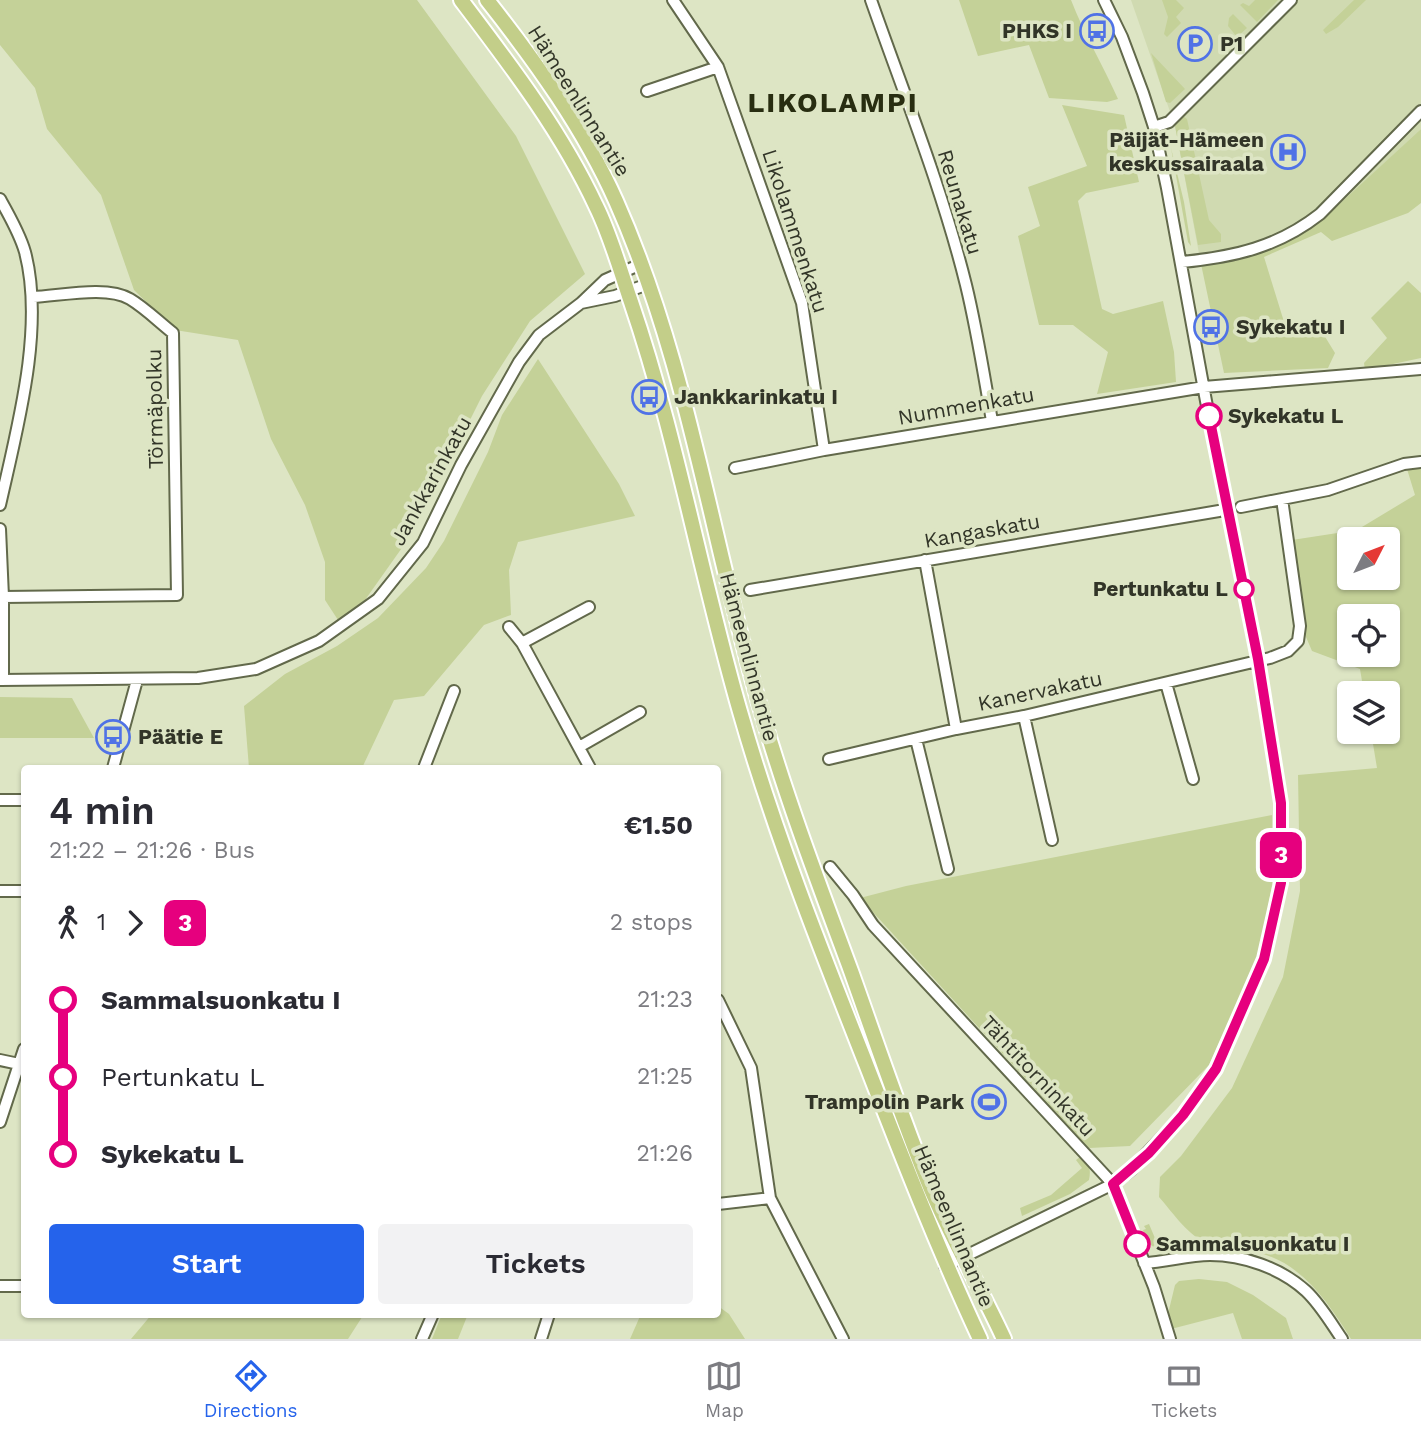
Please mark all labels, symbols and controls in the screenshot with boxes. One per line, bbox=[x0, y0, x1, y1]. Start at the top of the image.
bus stop icon: PHKS I bbox=[1078, 12, 1116, 50]
place label: PHKS I bbox=[1002, 18, 1072, 43]
street label: Hämeenlinnantie bbox=[523, 20, 636, 181]
parking icon: P1 bbox=[1176, 25, 1214, 63]
place label: P1 bbox=[1220, 31, 1243, 56]
district label: LIKOLAMPI bbox=[747, 86, 919, 119]
place label: Päijät-Hämeen keskussairaala bbox=[1109, 127, 1265, 176]
hospital icon: Päijät-Hämeen keskussairaala bbox=[1269, 133, 1307, 171]
street label: Likolammenkatu bbox=[757, 146, 834, 316]
street label: Reunakatu bbox=[933, 146, 988, 257]
bus stop icon: Sykekatu I bbox=[1192, 308, 1230, 346]
place label: Sykekatu I bbox=[1236, 314, 1345, 339]
street label: Törmäpolku bbox=[141, 349, 168, 469]
bus stop icon: Jankkarinkatu I bbox=[630, 378, 668, 416]
street label: Nummenkatu bbox=[896, 381, 1036, 430]
place label: Jankkarinkatu I bbox=[674, 384, 838, 409]
marker: Sykekatu L bbox=[1196, 403, 1222, 429]
place label: Sykekatu L bbox=[1228, 403, 1344, 428]
street label: Jankkarinkatu bbox=[385, 412, 476, 550]
street label: Kangaskatu bbox=[922, 508, 1042, 553]
north arrow bbox=[1337, 527, 1400, 590]
map controls bbox=[1337, 527, 1400, 744]
street label: Hämeenlinnantie bbox=[715, 570, 784, 744]
place label: Pertunkatu L bbox=[1093, 576, 1228, 601]
marker: Pertunkatu L bbox=[1234, 579, 1254, 599]
button: locate bbox=[1337, 604, 1400, 667]
street label: Kanervakatu bbox=[975, 665, 1104, 716]
button: layers bbox=[1337, 681, 1400, 744]
bus stop icon: Päätie E bbox=[94, 718, 132, 756]
place label: Päätie E bbox=[138, 724, 223, 749]
text: 4 min bbox=[49, 789, 155, 833]
text: €1.50 bbox=[624, 810, 693, 840]
line badge: 3 bbox=[1258, 832, 1304, 878]
text: 21:22 – 21:26 · Bus bbox=[49, 837, 255, 864]
text: 3 bbox=[1274, 841, 1288, 869]
icon: walk bbox=[49, 904, 87, 942]
icon: forward bbox=[116, 904, 154, 942]
text: 1 bbox=[97, 909, 106, 936]
text: 3 bbox=[178, 909, 192, 937]
text: 2 stops bbox=[610, 909, 693, 936]
text: Sammalsuonkatu I bbox=[101, 985, 341, 1015]
text: 21:23 bbox=[637, 986, 693, 1013]
street label: Tähtitorninkatu bbox=[976, 1010, 1101, 1141]
text: Pertunkatu L bbox=[101, 1062, 265, 1092]
text: 21:25 bbox=[637, 1063, 693, 1090]
sports icon: Trampolin Park bbox=[970, 1083, 1008, 1121]
place label: Trampolin Park bbox=[805, 1089, 965, 1114]
text: Sykekatu L bbox=[101, 1139, 244, 1169]
text: 21:26 bbox=[636, 1140, 693, 1167]
street label: Hämeenlinnantie bbox=[909, 1141, 1000, 1311]
button: Start bbox=[49, 1224, 364, 1304]
button: Tickets bbox=[378, 1224, 693, 1304]
marker: Sammalsuonkatu I bbox=[1124, 1231, 1150, 1257]
place label: Sammalsuonkatu I bbox=[1156, 1231, 1350, 1256]
tab: Directions bbox=[204, 1357, 298, 1422]
tab: Map bbox=[705, 1357, 744, 1422]
tab: Tickets bbox=[1151, 1357, 1217, 1422]

